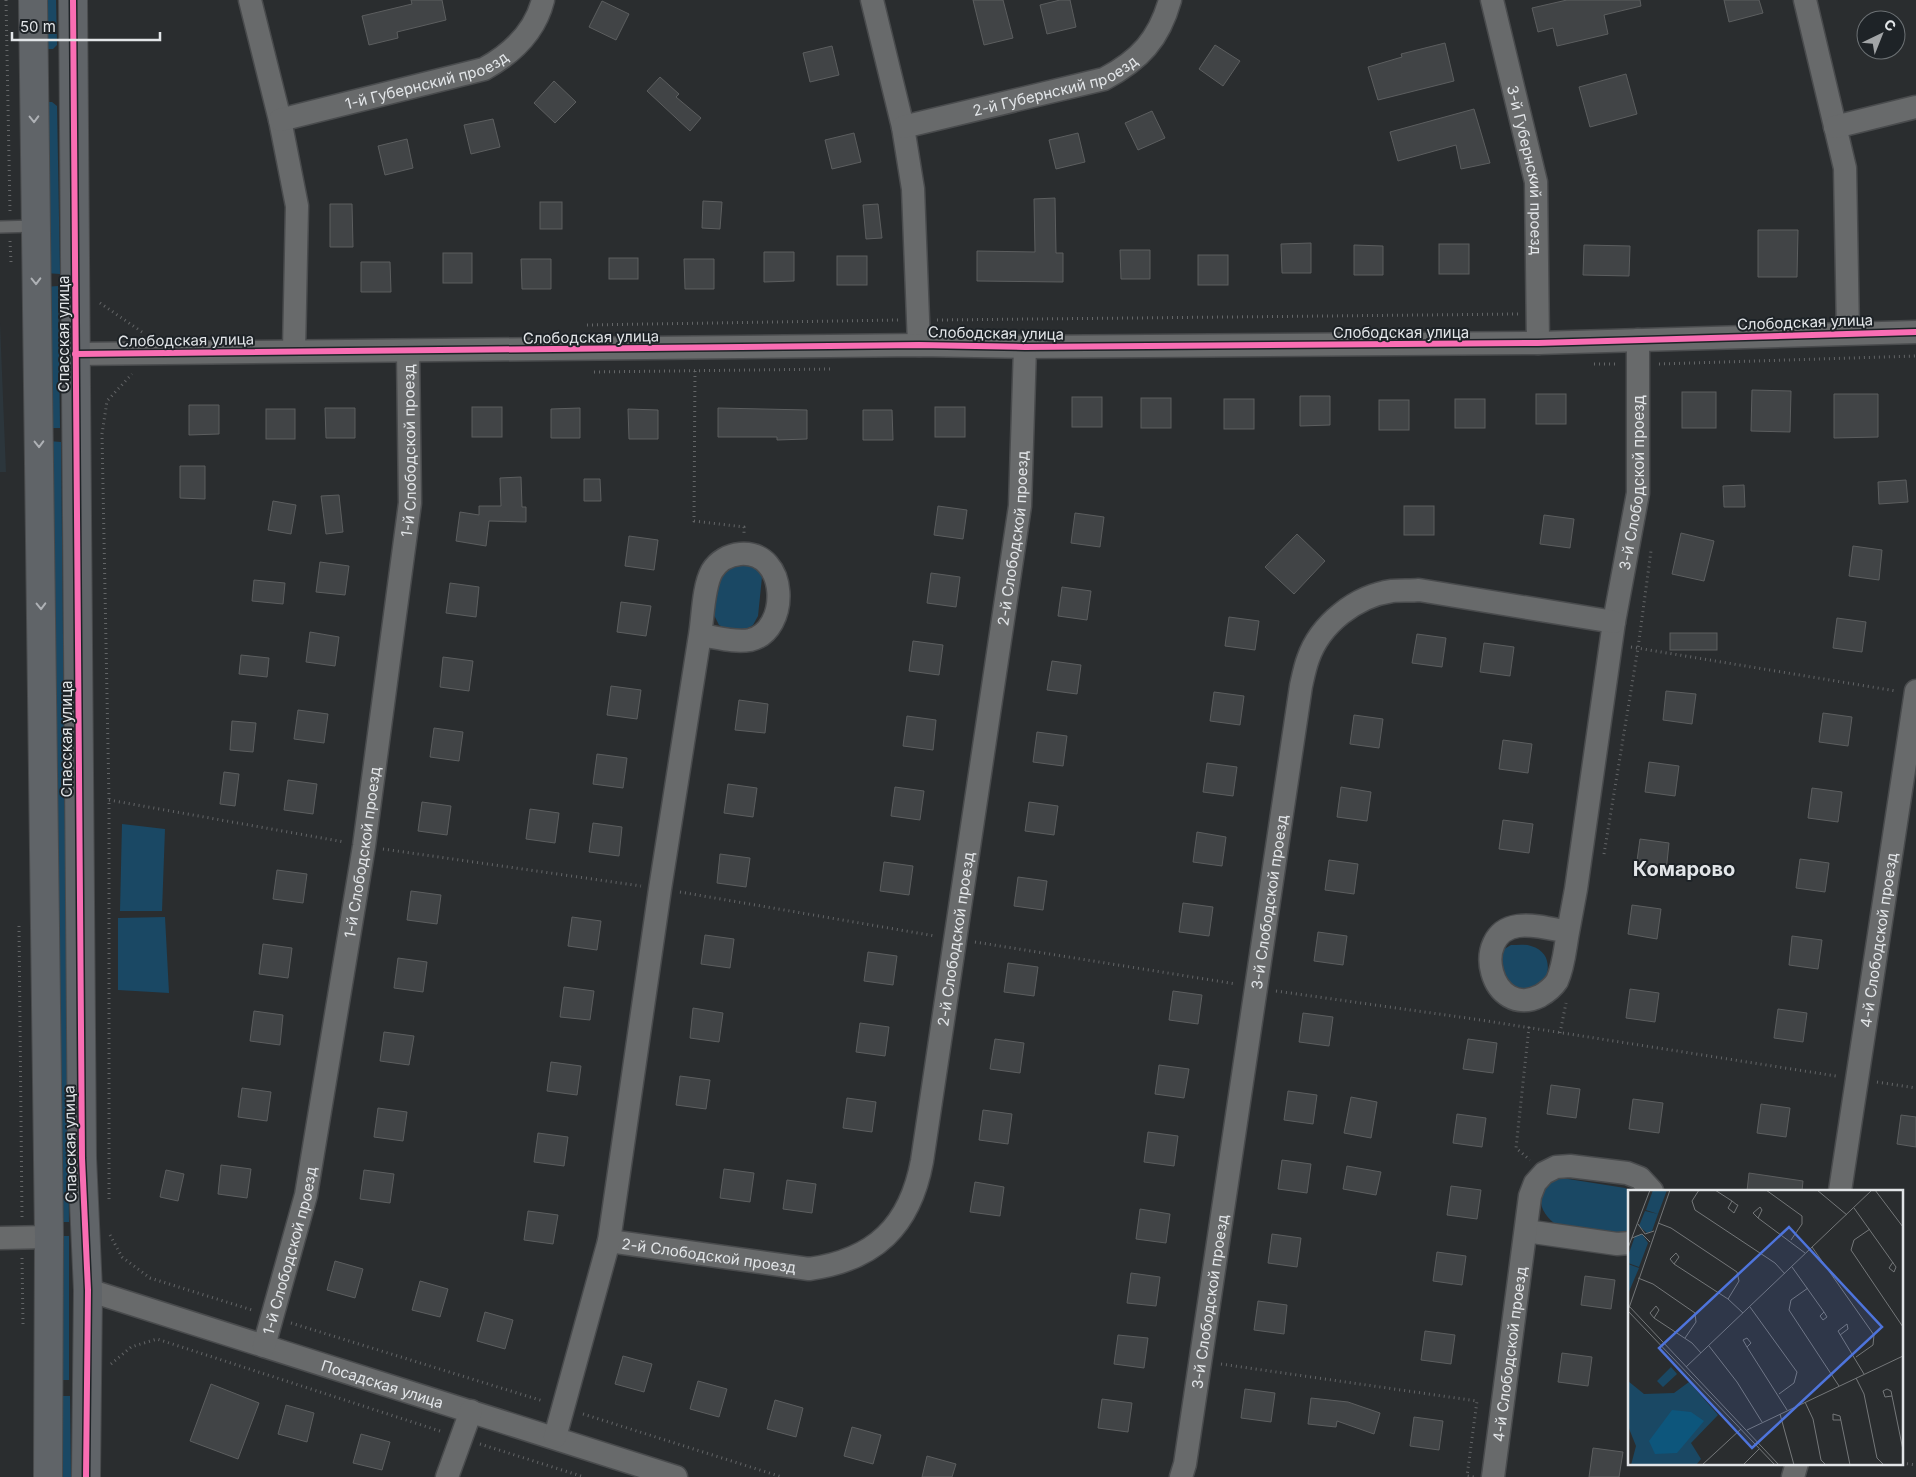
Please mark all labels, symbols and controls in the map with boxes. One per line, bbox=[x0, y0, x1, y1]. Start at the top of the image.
scale bar bbox=[12, 10, 160, 42]
north arrow bbox=[1856, 10, 1906, 60]
text: С bbox=[1881, 15, 1900, 35]
text: 50 m bbox=[20, 17, 56, 36]
street label: 1-й Губернский проезд bbox=[343, 47, 512, 113]
street label: 2-й Губернский проезд bbox=[971, 51, 1141, 120]
street label: 3-й Губернский проезд bbox=[1503, 83, 1546, 255]
one-way arrow bbox=[29, 115, 39, 123]
street label: Спасская улица bbox=[54, 275, 73, 393]
one-way arrow bbox=[31, 277, 42, 285]
street label: Слободская улица bbox=[1737, 310, 1873, 334]
street label: Слободская улица bbox=[928, 322, 1064, 344]
street label: Слободская улица bbox=[1333, 323, 1469, 342]
street label: Слободская улица bbox=[523, 326, 659, 348]
street label: Слободская улица bbox=[118, 329, 254, 351]
street label: 1-й Слободской проезд bbox=[396, 364, 420, 538]
street label: 3-й Слободской проезд bbox=[1614, 395, 1648, 572]
one-way arrow bbox=[34, 440, 44, 448]
street label: 2-й Слободской проезд bbox=[993, 450, 1031, 627]
one-way arrow bbox=[36, 602, 46, 610]
street label: Спасская улица bbox=[57, 680, 76, 798]
street label: 1-й Слободской проезд bbox=[339, 765, 384, 939]
street label: 3-й Слободской проезд bbox=[1246, 813, 1291, 990]
street label: 2-й Слободской проезд bbox=[933, 850, 978, 1027]
street label: 4-й Слободской проезд bbox=[1856, 851, 1901, 1029]
district label: Комарово bbox=[1633, 857, 1735, 881]
street label: Спасская улица bbox=[59, 1085, 81, 1203]
street label: 1-й Слободской проезд bbox=[258, 1165, 320, 1337]
inset map bbox=[1628, 1190, 1904, 1464]
street label: 3-й Слободской проезд bbox=[1187, 1213, 1232, 1390]
street label: 2-й Слободской проезд bbox=[620, 1233, 798, 1277]
street label: 4-й Слободской проезд bbox=[1488, 1265, 1530, 1443]
street label: Посадская улица bbox=[319, 1355, 446, 1412]

